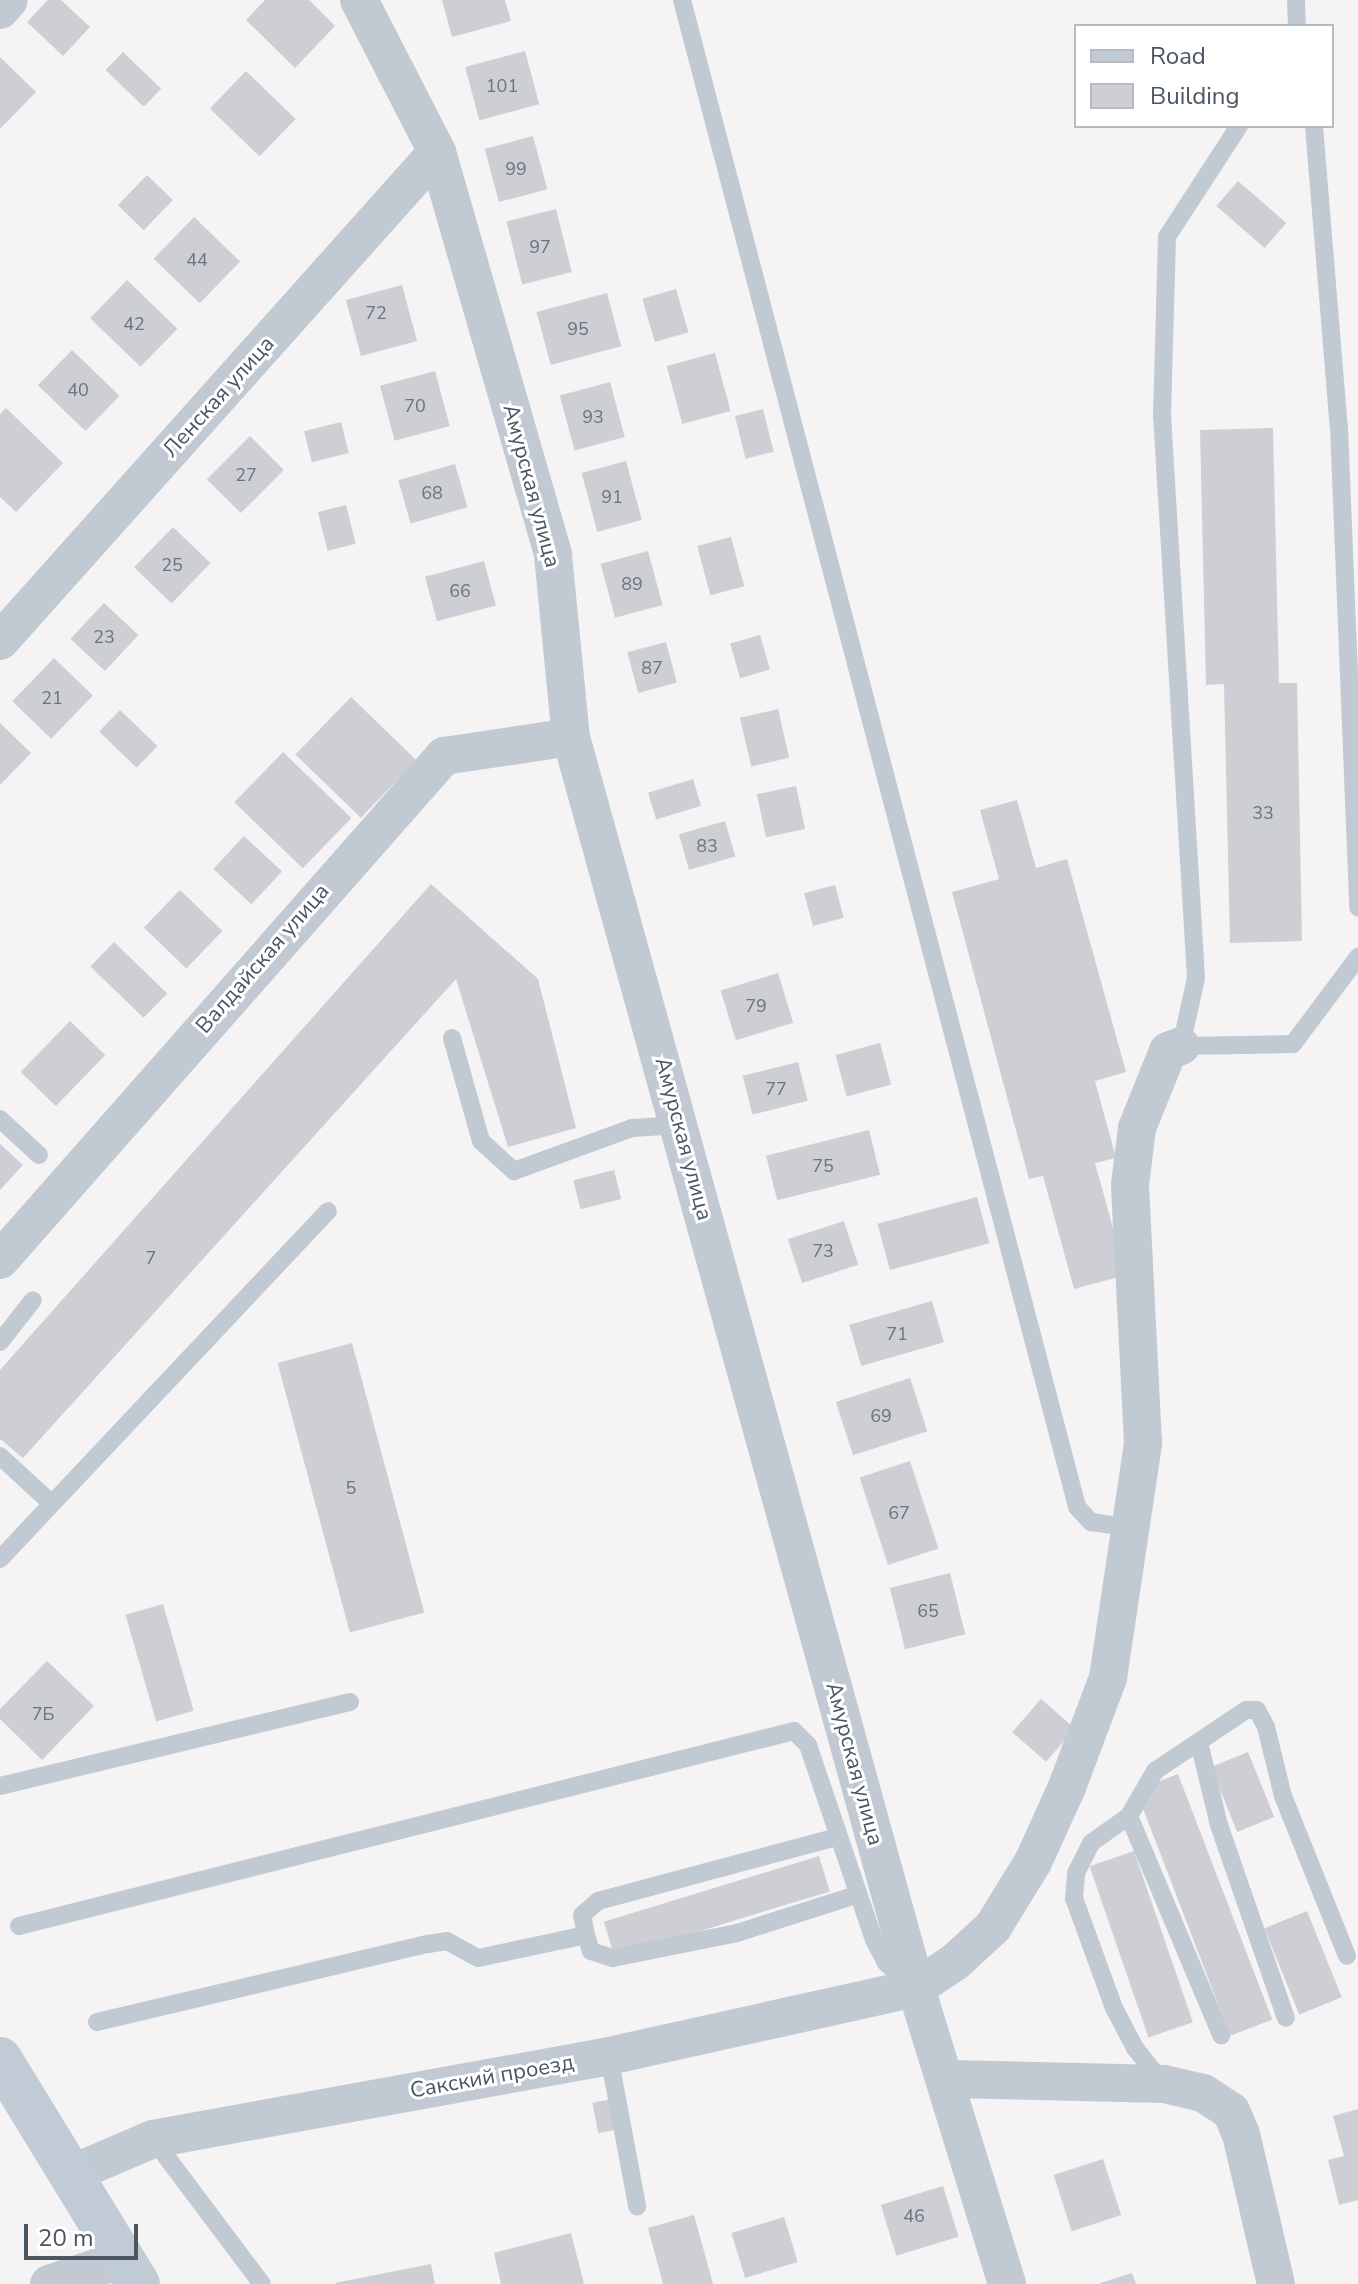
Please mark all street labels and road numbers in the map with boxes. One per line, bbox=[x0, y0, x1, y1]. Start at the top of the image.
street label: Ленская улица bbox=[158, 331, 280, 463]
street label: Амурская улица bbox=[497, 402, 565, 570]
street label: Валдайская улица bbox=[191, 879, 335, 1039]
street label: Амурская улица bbox=[649, 1055, 717, 1223]
street label: Амурская улица bbox=[820, 1680, 888, 1848]
street label: Сакский проезд bbox=[408, 2050, 576, 2104]

